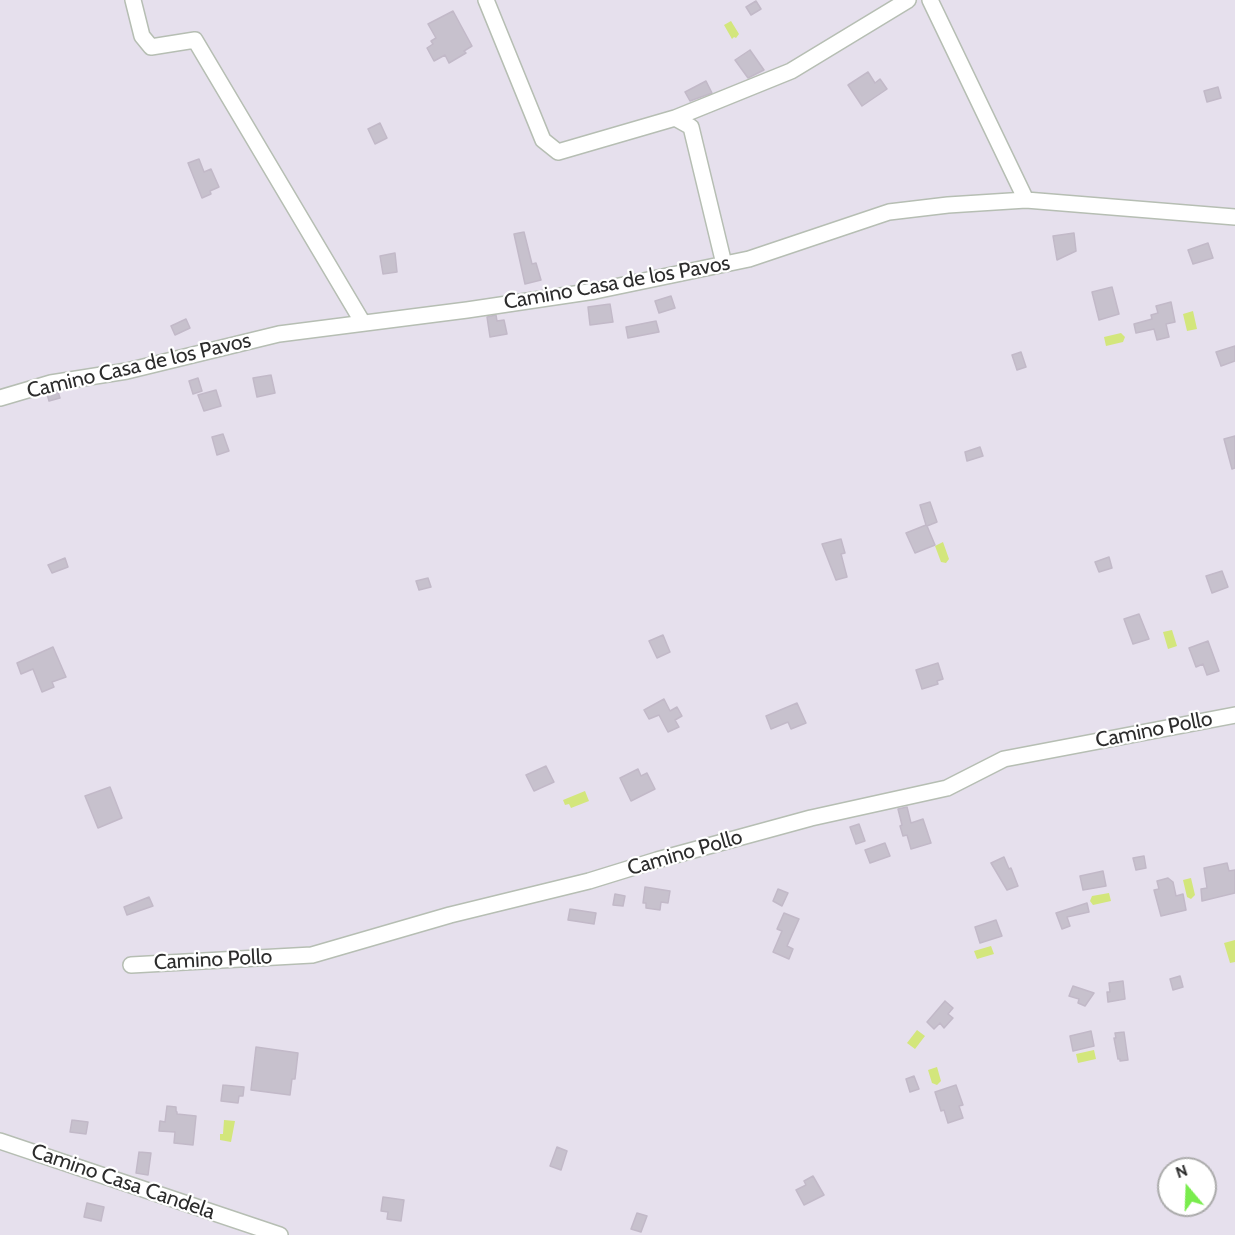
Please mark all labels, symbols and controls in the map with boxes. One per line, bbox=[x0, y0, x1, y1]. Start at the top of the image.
street label: Camino Casa de los Pavos bbox=[502, 251, 732, 315]
street label: Camino Casa de los Pavos bbox=[25, 328, 253, 404]
street label: Camino Pollo bbox=[1093, 706, 1215, 754]
street label: Camino Pollo bbox=[625, 825, 745, 881]
street label: Camino Pollo bbox=[153, 944, 273, 976]
street label: Camino Casa Candela bbox=[28, 1139, 218, 1225]
north arrow bbox=[1157, 1157, 1217, 1217]
text: N bbox=[1173, 1161, 1190, 1182]

